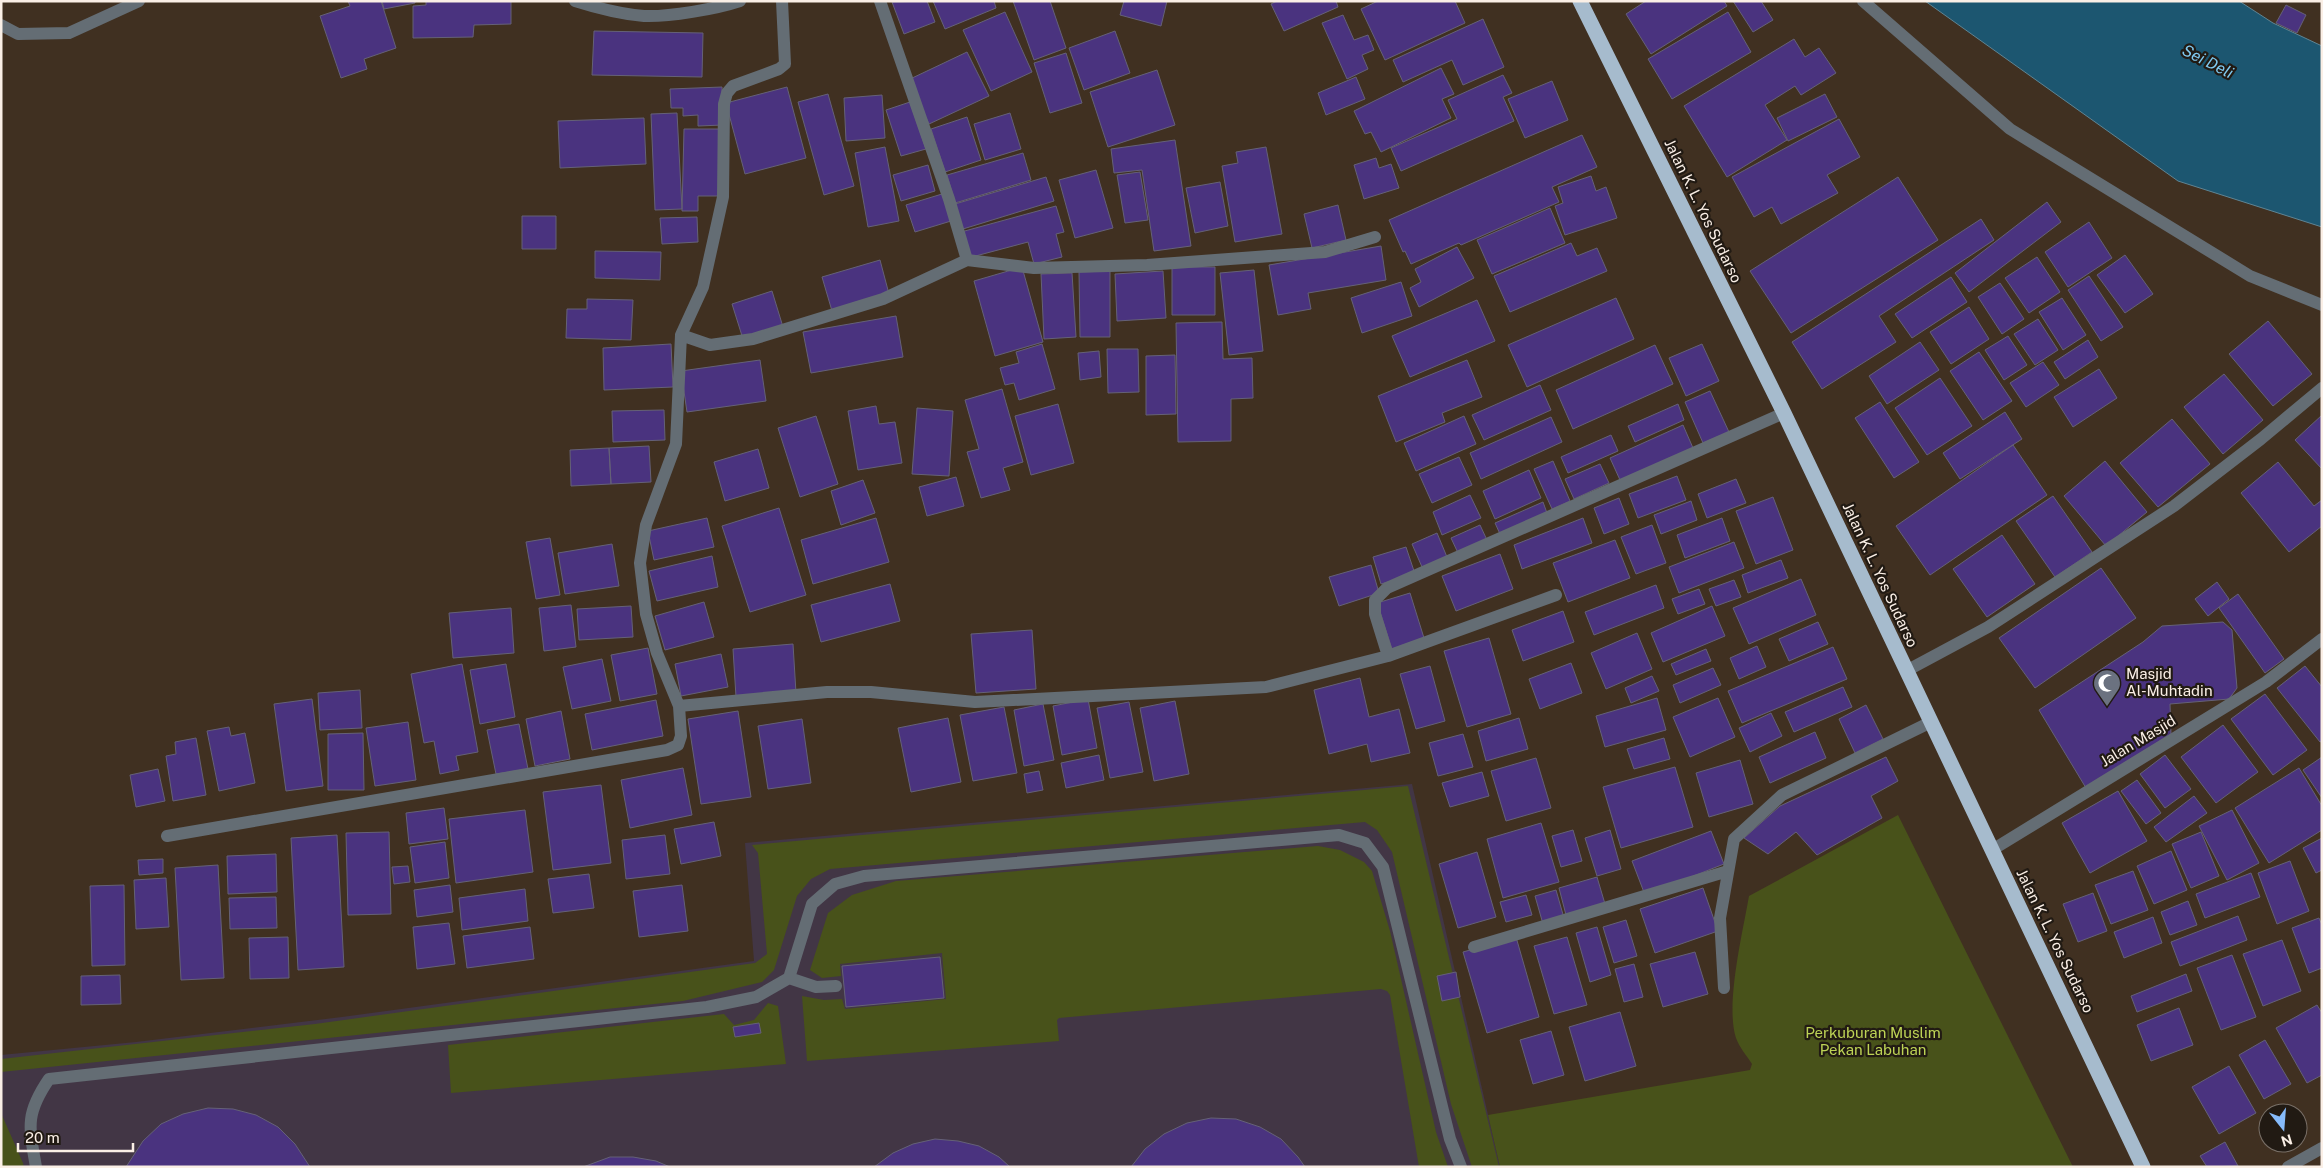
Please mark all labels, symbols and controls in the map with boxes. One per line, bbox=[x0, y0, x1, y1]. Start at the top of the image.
water label: Sei Deli bbox=[2179, 40, 2237, 82]
street label: Jalan K. L. Yos Sudarso bbox=[1661, 136, 1746, 285]
street label: Jalan K. L. Yos Sudarso bbox=[1839, 500, 1921, 650]
place label: Masjid Al-Muhtadin bbox=[2126, 665, 2213, 699]
mosque icon: Masjid Al-Muhtadin bbox=[2092, 668, 2122, 707]
street label: Jalan Masjid bbox=[2097, 711, 2179, 770]
street label: Jalan K. L. Yos Sudarso bbox=[2013, 866, 2098, 1015]
park label: Perkuburan Muslim Pekan Labuhan bbox=[1805, 1024, 1941, 1058]
north arrow bbox=[2258, 1103, 2308, 1153]
scale bar bbox=[18, 1120, 132, 1152]
text: 20 m bbox=[25, 1129, 60, 1146]
text: N bbox=[2279, 1131, 2294, 1150]

